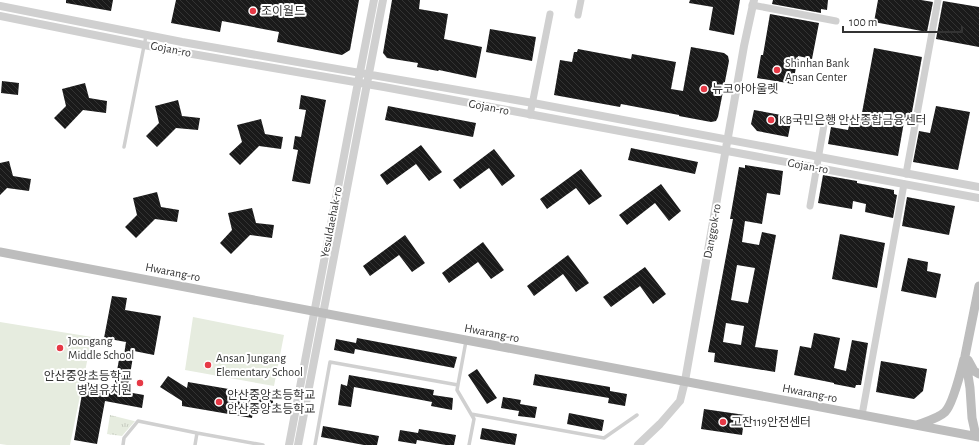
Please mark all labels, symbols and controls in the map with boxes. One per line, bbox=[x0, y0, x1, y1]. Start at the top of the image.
place label: 조이월드 bbox=[261, 5, 305, 17]
marker: 조이월드 bbox=[248, 6, 258, 16]
scale bar bbox=[843, 8, 962, 34]
text: 100 m bbox=[849, 16, 877, 28]
street label: Gojan-ro bbox=[149, 39, 192, 60]
place label: Shinhan Bank Ansan Center bbox=[785, 57, 850, 83]
marker: Shinhan Bank Ansan Center bbox=[772, 65, 782, 75]
place label: 뉴코아아울렛 bbox=[712, 83, 778, 95]
marker: 뉴코아아울렛 bbox=[699, 84, 709, 94]
street label: Gojan-ro bbox=[467, 97, 510, 118]
place label: KB국민은행 안산종합금융센터 bbox=[779, 114, 926, 126]
marker: KB국민은행 안산종합금융센터 bbox=[766, 115, 776, 125]
street label: Gojan-ro bbox=[787, 157, 829, 176]
street label: Yesuldaehak-ro bbox=[318, 185, 344, 259]
street label: Danggok-ro bbox=[701, 203, 723, 259]
street label: Hwarang-ro bbox=[144, 261, 202, 283]
street label: Hwarang-ro bbox=[463, 322, 521, 344]
place label: Joongang Middle School bbox=[68, 335, 134, 361]
marker: Joongang Middle School bbox=[55, 343, 65, 353]
place label: Ansan Jungang Elementary School bbox=[216, 352, 303, 379]
marker: Ansan Jungang Elementary School bbox=[203, 360, 213, 370]
place label: 안산중앙초등학교 병설유치원 bbox=[44, 369, 132, 396]
marker: 안산중앙초등학교 병설유치원 bbox=[135, 378, 145, 388]
street label: Hwarang-ro bbox=[781, 382, 839, 404]
place label: 안산중앙초등학교 안산중앙초등학교 bbox=[227, 388, 315, 415]
marker: 안산중앙초등학교 안산중앙초등학교 bbox=[214, 397, 224, 407]
place label: 고잔119안전센터 bbox=[731, 416, 811, 428]
marker: 고잔119안전센터 bbox=[718, 417, 728, 427]

